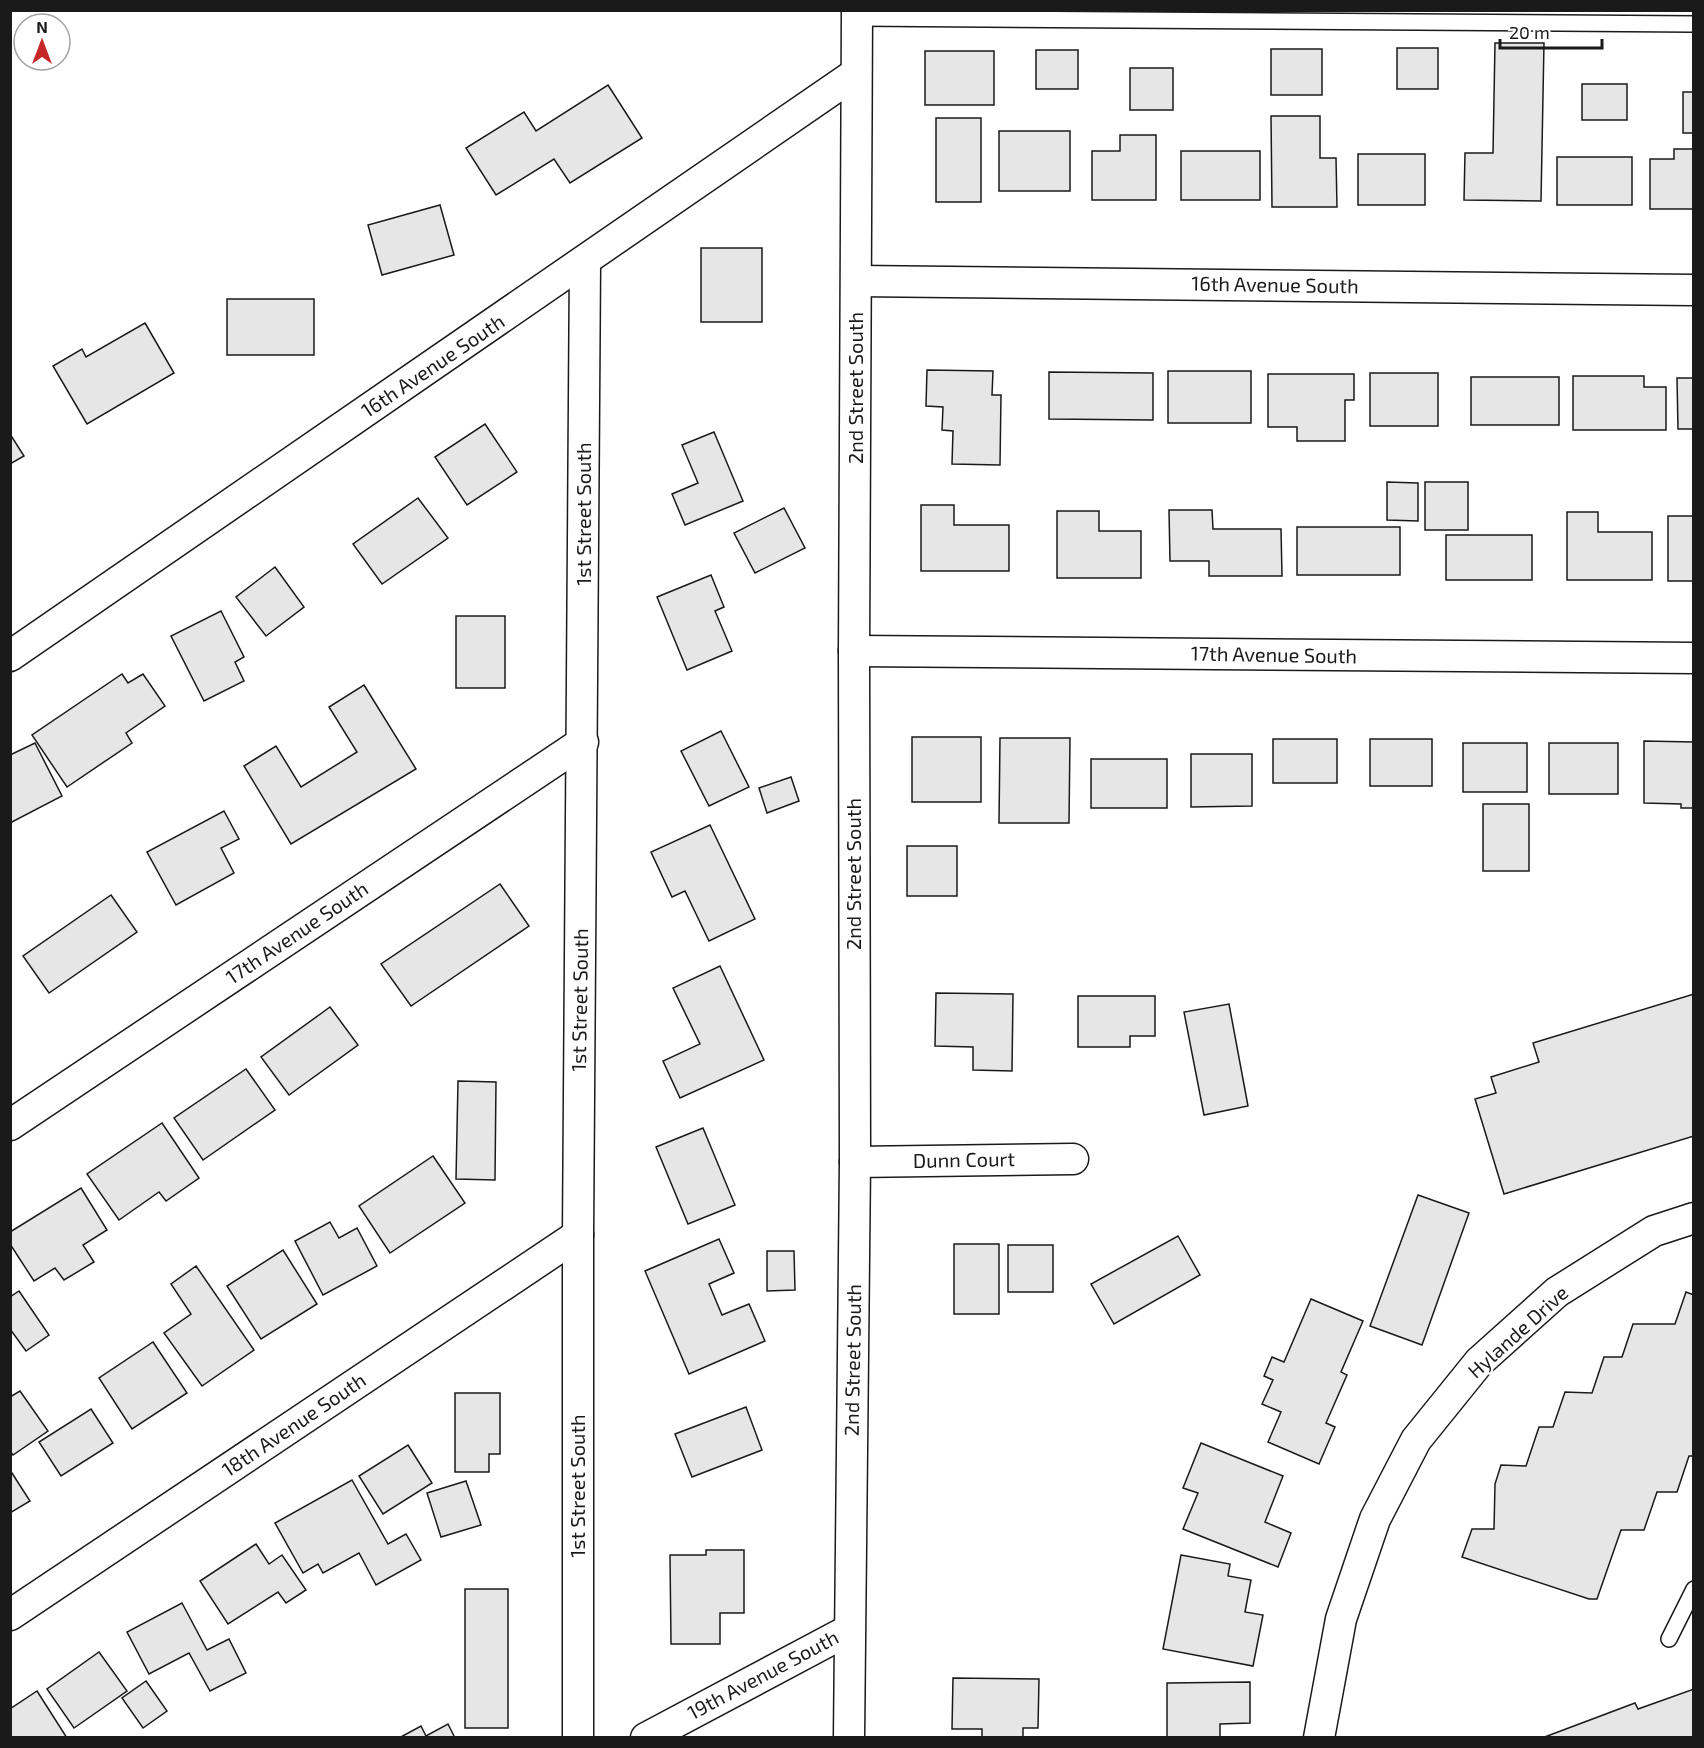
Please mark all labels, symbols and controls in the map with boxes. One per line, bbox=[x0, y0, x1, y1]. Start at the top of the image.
north arrow bbox=[12, 12, 72, 72]
scale bar bbox=[1500, 12, 1602, 50]
text: N bbox=[36, 17, 48, 36]
text: 20 m bbox=[1509, 21, 1550, 43]
street label: 16th Avenue South bbox=[1191, 271, 1359, 297]
street label: 16th Avenue South bbox=[356, 308, 509, 422]
street label: 2nd Street South bbox=[843, 312, 867, 464]
street label: 1st Street South bbox=[571, 442, 595, 586]
street label: 17th Avenue South bbox=[1191, 641, 1357, 667]
street label: 2nd Street South bbox=[841, 798, 865, 950]
street label: 17th Avenue South bbox=[221, 876, 372, 989]
street label: 1st Street South bbox=[566, 928, 592, 1072]
street label: Dunn Court bbox=[913, 1146, 1016, 1172]
street label: Hylande Drive bbox=[1462, 1280, 1572, 1383]
street label: 2nd Street South bbox=[839, 1284, 865, 1436]
street label: 18th Avenue South bbox=[217, 1367, 370, 1481]
street label: 1st Street South bbox=[565, 1414, 589, 1558]
street label: 19th Avenue South bbox=[683, 1624, 842, 1724]

